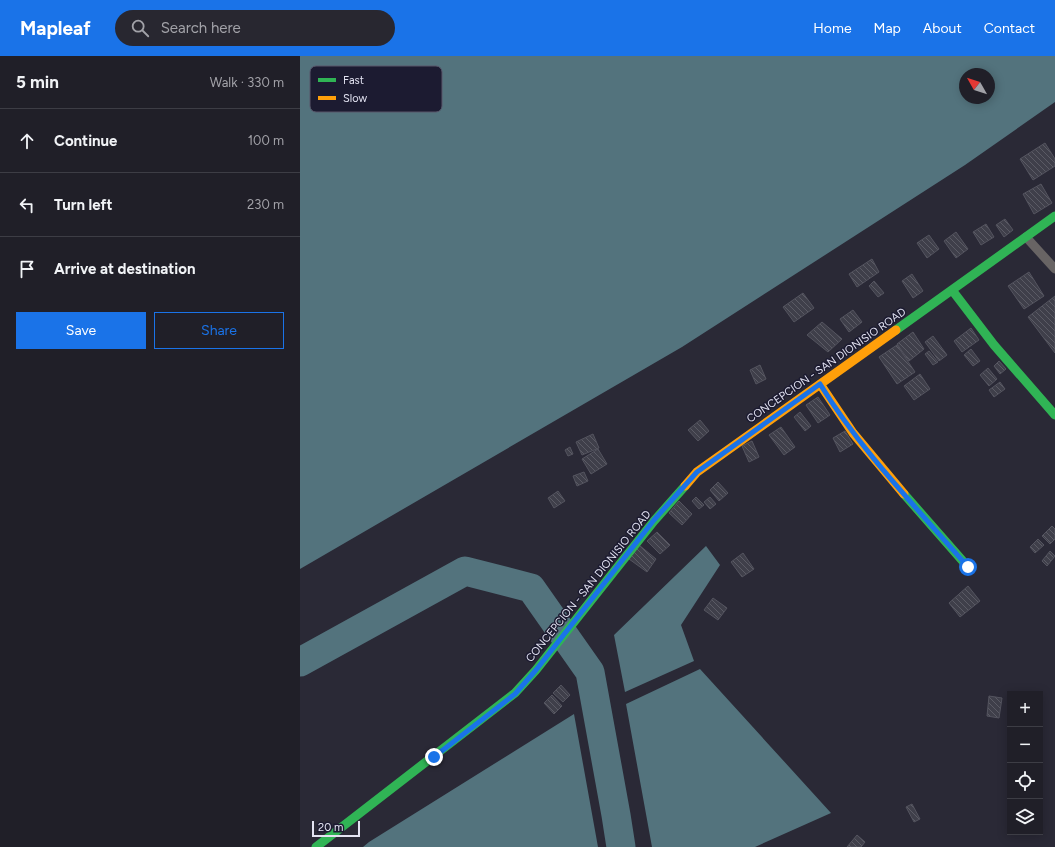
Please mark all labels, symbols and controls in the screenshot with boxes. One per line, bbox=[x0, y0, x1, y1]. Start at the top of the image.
search box bbox=[115, 10, 395, 46]
text: Mapleaf bbox=[20, 17, 91, 40]
icon: search bbox=[129, 17, 151, 39]
text: Search here bbox=[161, 19, 241, 37]
text: Home bbox=[813, 20, 852, 37]
text: Map bbox=[874, 20, 901, 37]
text: About bbox=[923, 20, 962, 37]
text: Contact bbox=[984, 20, 1035, 37]
legend bbox=[310, 66, 442, 112]
north arrow bbox=[959, 68, 995, 104]
text: 5 min bbox=[16, 72, 59, 92]
text: Fast bbox=[343, 74, 364, 87]
text: Walk · 330 m bbox=[210, 75, 284, 90]
text: Slow bbox=[343, 92, 367, 105]
icon: ahead bbox=[16, 130, 38, 152]
text: Continue bbox=[54, 132, 117, 150]
text: 100 m bbox=[248, 133, 284, 148]
icon: left bbox=[16, 194, 38, 216]
text: Turn left bbox=[54, 196, 112, 214]
text: 230 m bbox=[247, 197, 284, 212]
icon: arrive bbox=[16, 258, 38, 280]
text: Arrive at destination bbox=[54, 260, 195, 278]
street label: CONCEPCION - SAN DIONISIO ROAD bbox=[744, 305, 909, 426]
button: Save bbox=[16, 312, 146, 349]
button: Share bbox=[154, 312, 284, 349]
street label: CONCEPCION - SAN DIONISIO ROAD bbox=[523, 508, 654, 665]
route start bbox=[959, 558, 977, 576]
map controls bbox=[1007, 691, 1043, 835]
button: + bbox=[1007, 691, 1043, 727]
button: − bbox=[1007, 727, 1043, 763]
route end bbox=[425, 748, 443, 766]
button: locate bbox=[1007, 763, 1043, 799]
button: layers bbox=[1007, 799, 1043, 835]
scale bar bbox=[312, 819, 360, 838]
text: 20 m bbox=[318, 821, 343, 834]

